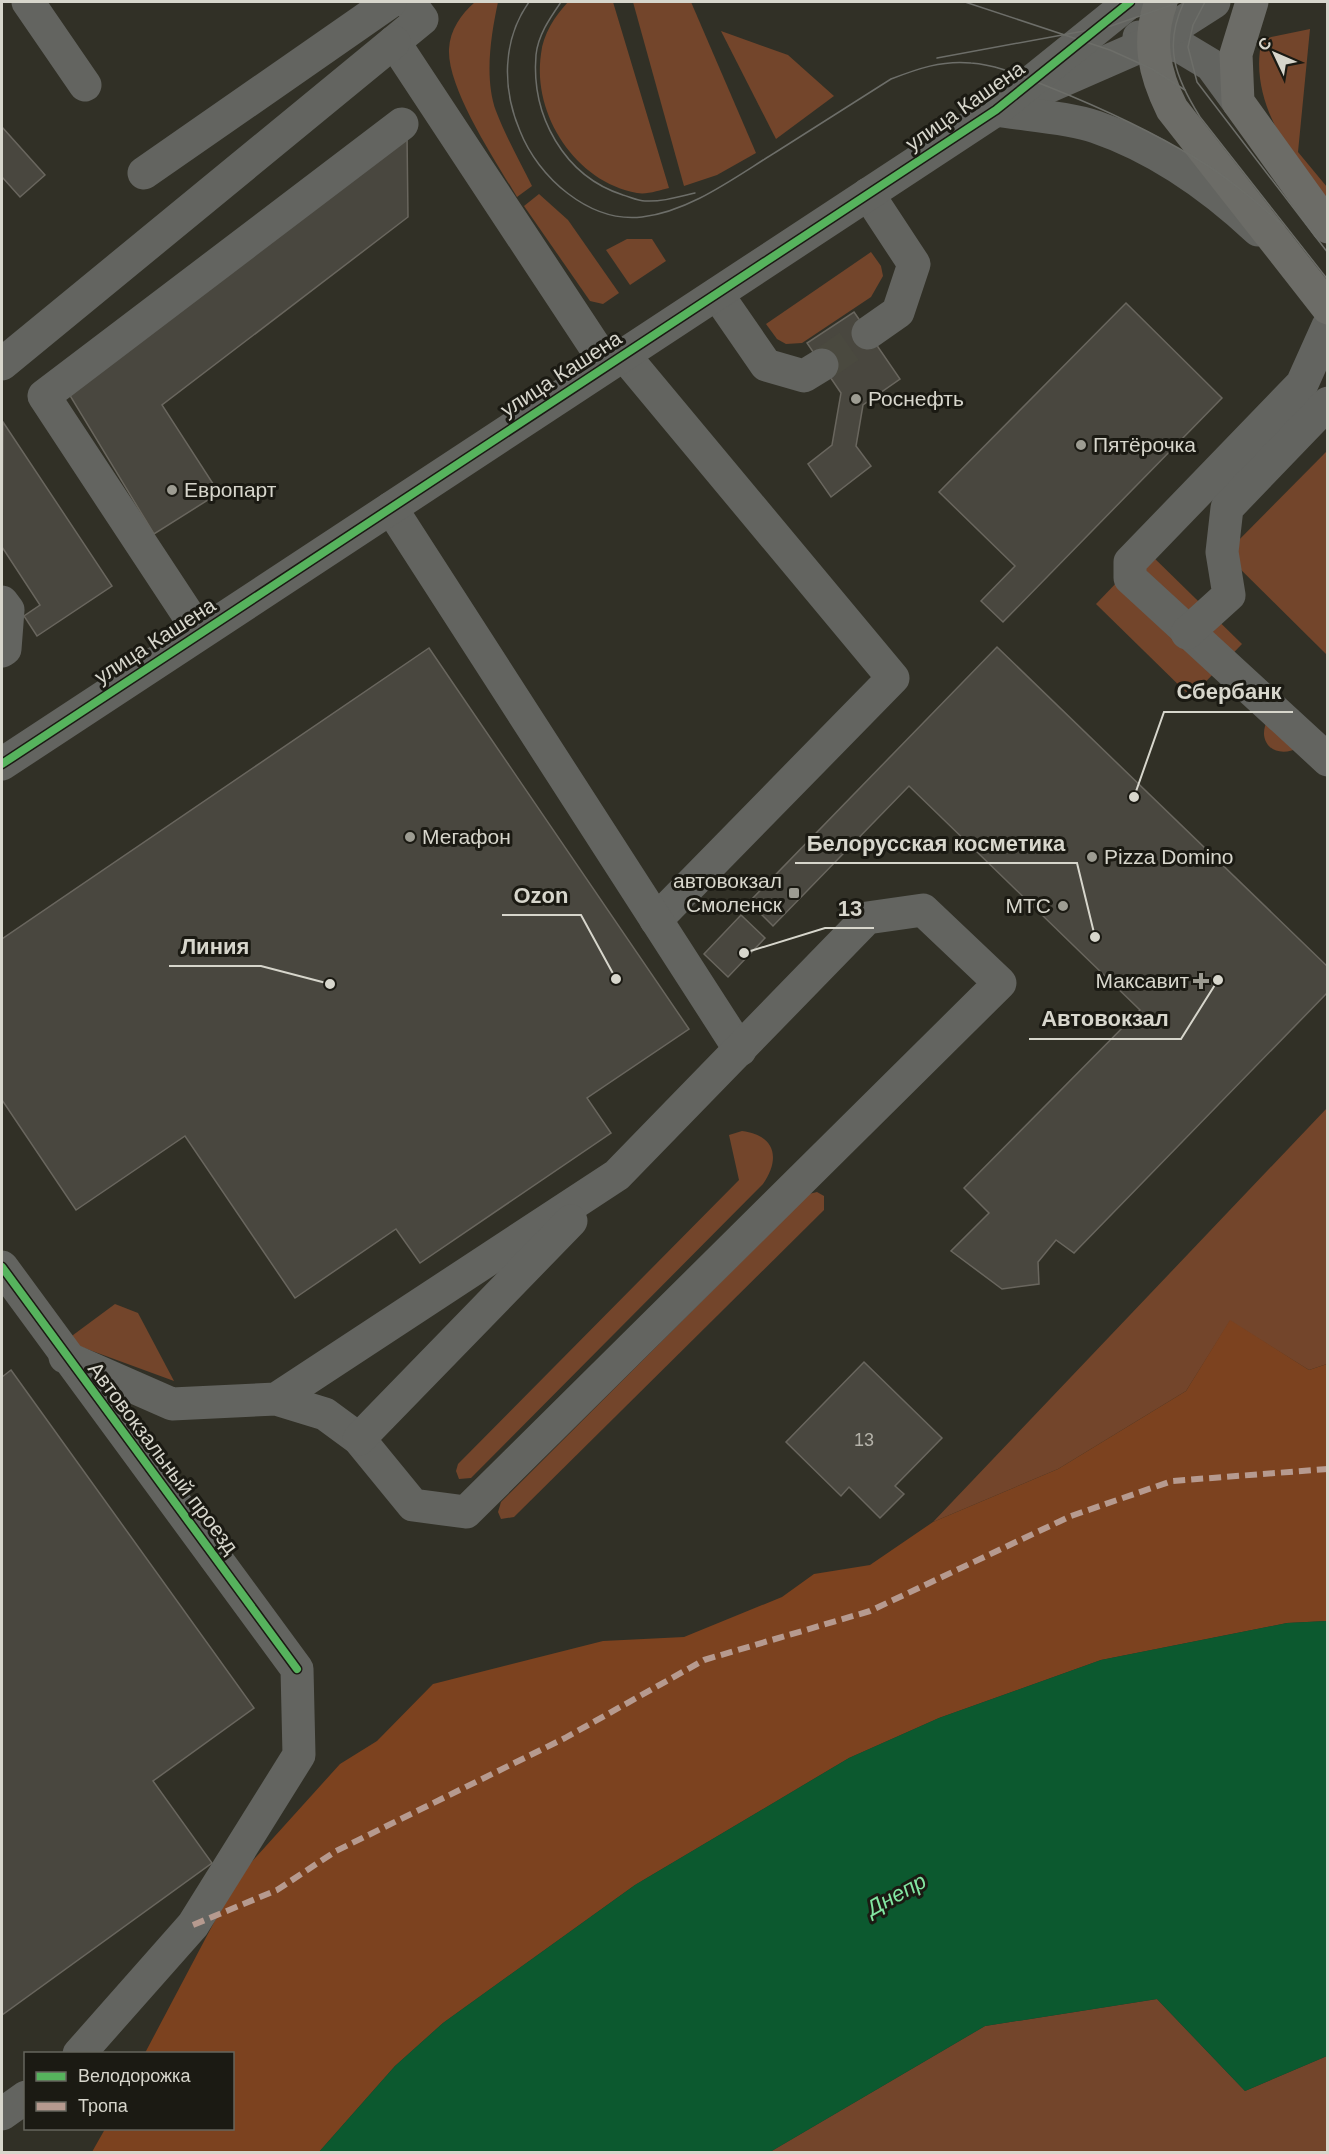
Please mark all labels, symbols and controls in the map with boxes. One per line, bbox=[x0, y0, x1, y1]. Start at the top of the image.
north arrow bbox=[1245, 24, 1305, 84]
text: С bbox=[1254, 34, 1275, 54]
street label: улица Кашена bbox=[901, 56, 1029, 155]
street label: улица Кашена bbox=[496, 326, 626, 421]
place label: Роснефть bbox=[868, 387, 964, 410]
marker: Роснефть bbox=[849, 392, 863, 406]
place label: Пятёрочка bbox=[1093, 433, 1196, 456]
marker: Пятёрочка bbox=[1074, 438, 1088, 452]
place label: Европарт bbox=[184, 478, 277, 501]
marker: Европарт bbox=[165, 483, 179, 497]
street label: улица Кашена bbox=[90, 593, 220, 688]
callout: Сбербанк bbox=[1164, 672, 1293, 712]
text: Сбербанк bbox=[1177, 679, 1282, 704]
callout: Белорусская косметика bbox=[795, 823, 1077, 863]
place label: Мегафон bbox=[422, 825, 511, 848]
marker: Мегафон bbox=[403, 830, 417, 844]
text: Белорусская косметика bbox=[807, 831, 1066, 856]
place label: Pizza Domino bbox=[1104, 845, 1234, 868]
marker: Pizza Domino bbox=[1085, 850, 1099, 864]
place label: автовокзал Смоленск bbox=[673, 869, 783, 916]
callout: Ozon bbox=[502, 875, 581, 915]
text: Ozon bbox=[514, 883, 569, 908]
marker: автовокзал Смоленск bbox=[787, 886, 801, 900]
callout: 13 bbox=[825, 888, 874, 928]
place label: МТС bbox=[1006, 894, 1051, 917]
text: 13 bbox=[838, 896, 862, 921]
marker: МТС bbox=[1056, 899, 1070, 913]
callout: Линия bbox=[169, 926, 261, 966]
text: Линия bbox=[181, 934, 249, 959]
place label: Максавит bbox=[1095, 969, 1189, 992]
marker: Максавит bbox=[1194, 974, 1208, 988]
callout: Автовокзал bbox=[1029, 999, 1181, 1039]
text: Автовокзал bbox=[1041, 1006, 1169, 1031]
street label: Автовокзальный проезд bbox=[84, 1357, 243, 1558]
house number: 13 bbox=[854, 1430, 874, 1450]
water label: Днепр bbox=[859, 1868, 930, 1922]
legend bbox=[24, 2052, 234, 2130]
text: Велодорожка bbox=[78, 2066, 191, 2086]
text: Тропа bbox=[78, 2096, 129, 2116]

